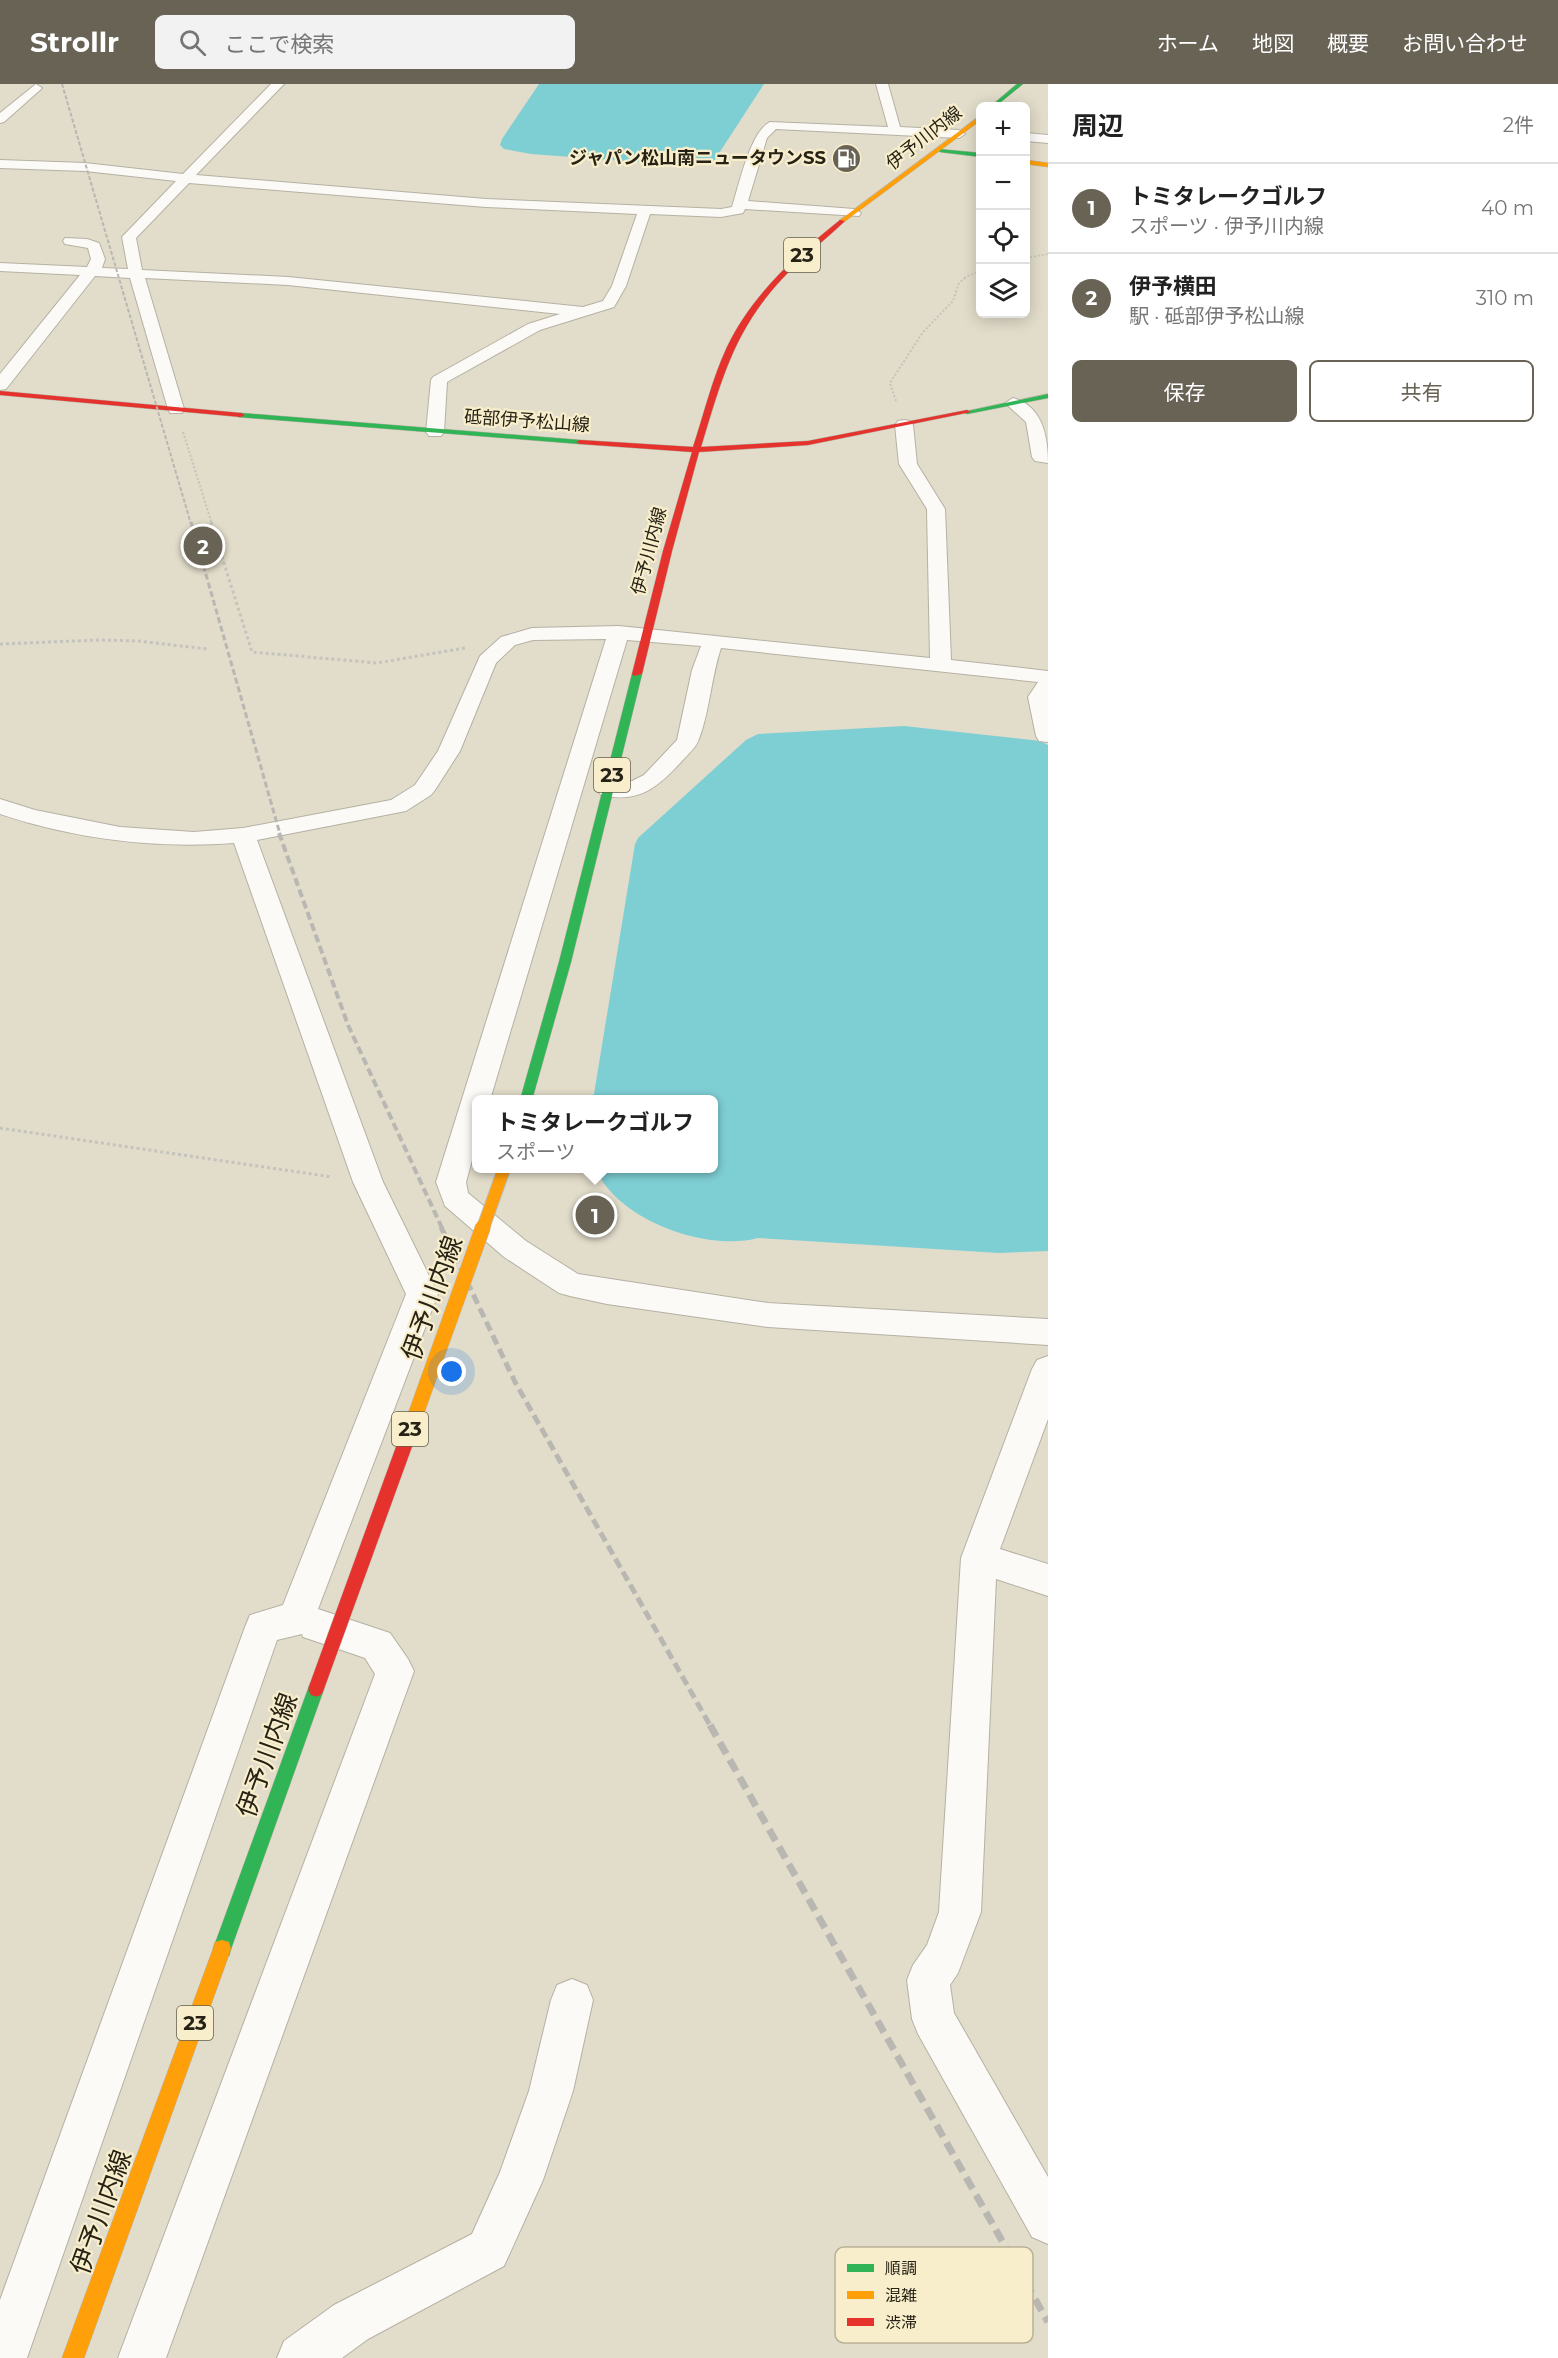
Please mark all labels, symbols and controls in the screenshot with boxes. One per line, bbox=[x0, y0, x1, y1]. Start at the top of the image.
search box bbox=[155, 15, 575, 69]
text: Strollr bbox=[30, 25, 119, 59]
icon: search bbox=[176, 26, 209, 59]
text: ここで検索 bbox=[224, 31, 334, 58]
text: ホーム bbox=[1157, 31, 1219, 56]
text: 地図 bbox=[1252, 31, 1294, 56]
text: 概要 bbox=[1327, 31, 1369, 56]
text: お問い合わせ bbox=[1402, 31, 1528, 56]
street label: 伊予川内線 bbox=[882, 102, 966, 174]
map controls bbox=[976, 102, 1030, 318]
button: + bbox=[976, 102, 1030, 156]
text: 周辺 bbox=[1072, 110, 1124, 142]
text: 2件 bbox=[1503, 113, 1534, 137]
fuel station icon: ジャパン松山南ニュータウンSS bbox=[831, 142, 863, 174]
place label: ジャパン松山南ニュータウンSS bbox=[569, 147, 826, 169]
button: − bbox=[976, 156, 1030, 210]
text: トミタレークゴルフ bbox=[1129, 183, 1327, 210]
text: 1 bbox=[1088, 196, 1095, 220]
text: 40 m bbox=[1481, 196, 1534, 220]
button: locate bbox=[976, 210, 1030, 264]
text: スポーツ · 伊予川内線 bbox=[1129, 214, 1324, 238]
road number: 23 bbox=[784, 238, 820, 272]
button: layers bbox=[976, 264, 1030, 318]
text: 伊予横田 bbox=[1129, 273, 1217, 300]
text: 2 bbox=[1086, 286, 1097, 310]
text: 310 m bbox=[1476, 286, 1534, 310]
text: 駅 · 砥部伊予松山線 bbox=[1129, 304, 1305, 328]
button: 保存 bbox=[1072, 360, 1297, 422]
button: 共有 bbox=[1309, 360, 1534, 422]
street label: 砥部伊予松山線 bbox=[463, 406, 591, 436]
street label: 伊予川内線 bbox=[627, 505, 671, 597]
pin: 2 bbox=[184, 524, 222, 568]
road number: 23 bbox=[594, 758, 630, 792]
popup bbox=[472, 1095, 718, 1173]
text: トミタレークゴルフ bbox=[496, 1109, 694, 1136]
text: スポーツ bbox=[496, 1140, 576, 1164]
pin: 1 bbox=[576, 1192, 614, 1238]
street label: 伊予川内線 bbox=[395, 1231, 469, 1365]
your location bbox=[437, 1357, 466, 1386]
road number: 23 bbox=[392, 1412, 428, 1446]
street label: 伊予川内線 bbox=[230, 1688, 304, 1822]
road number: 23 bbox=[177, 2006, 213, 2040]
street label: 伊予川内線 bbox=[64, 2145, 138, 2279]
legend bbox=[835, 2247, 1033, 2343]
text: 順調 bbox=[885, 2259, 917, 2278]
text: 混雑 bbox=[885, 2286, 917, 2305]
text: 渋滞 bbox=[885, 2313, 917, 2332]

